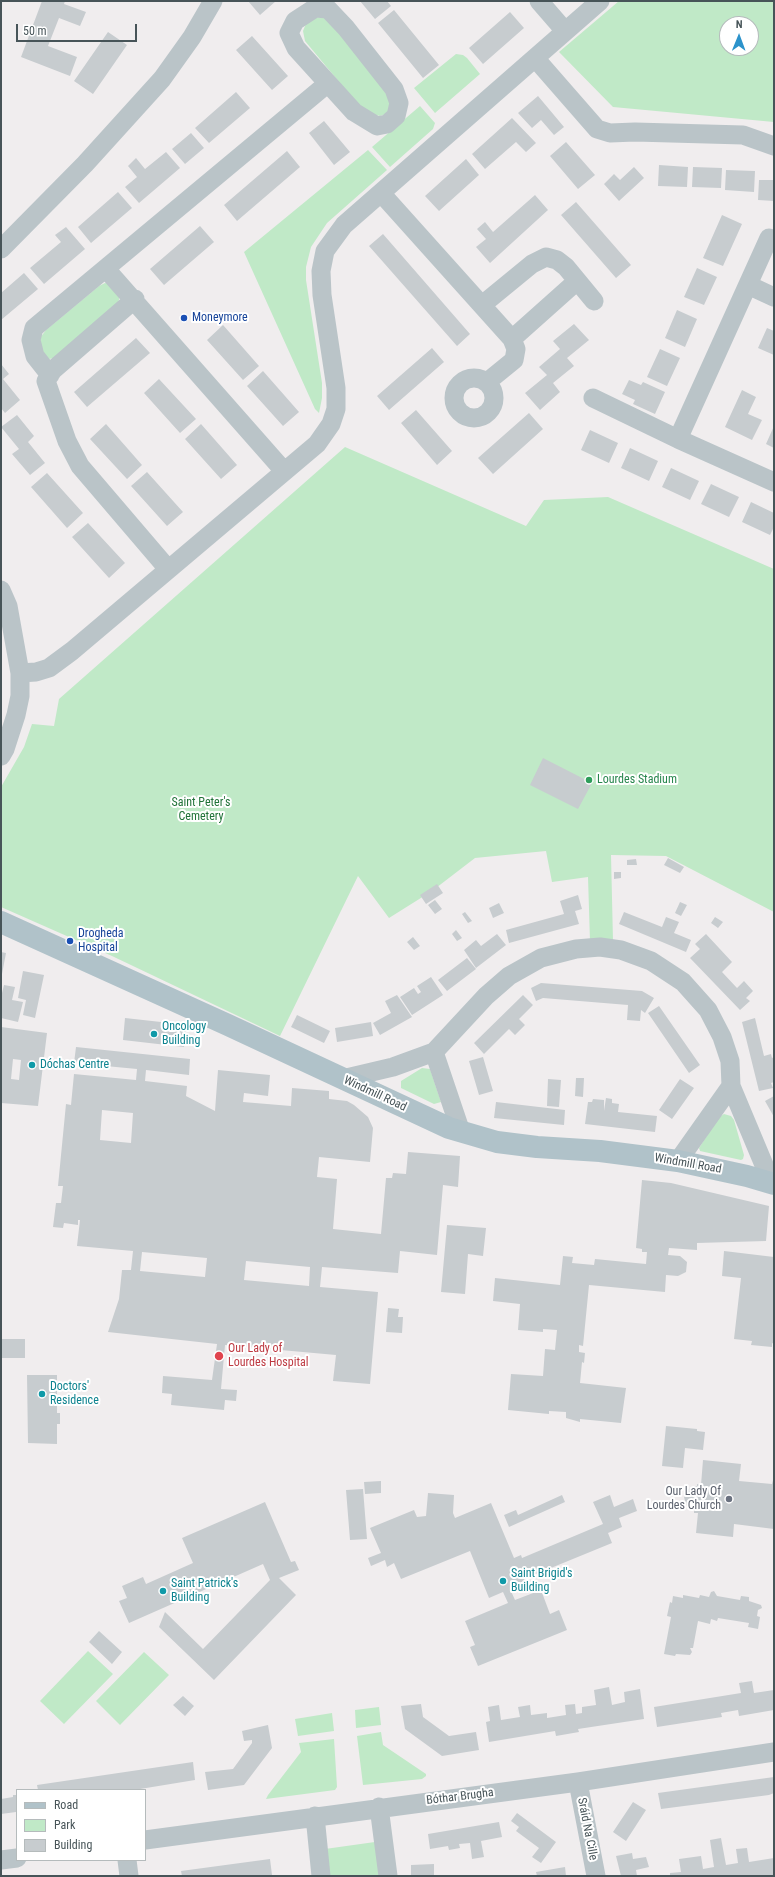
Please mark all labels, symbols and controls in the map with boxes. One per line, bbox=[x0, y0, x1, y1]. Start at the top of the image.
scale bar bbox=[18, 16, 139, 42]
north arrow bbox=[719, 16, 759, 56]
text: N bbox=[736, 18, 743, 31]
text: 50 m bbox=[23, 24, 47, 38]
place label: Moneymore bbox=[192, 311, 248, 325]
marker: Moneymore bbox=[179, 313, 189, 323]
place label: Lourdes Stadium bbox=[597, 773, 677, 787]
marker: Lourdes Stadium bbox=[584, 775, 594, 785]
park label: Saint Peter's Cemetery bbox=[171, 796, 231, 824]
place label: Drogheda Hospital bbox=[78, 927, 123, 955]
marker: Drogheda Hospital bbox=[65, 936, 75, 946]
place label: Oncology Building bbox=[162, 1020, 206, 1048]
marker: Oncology Building bbox=[149, 1029, 159, 1039]
place label: Dóchas Centre bbox=[40, 1058, 109, 1072]
marker: Dóchas Centre bbox=[27, 1060, 37, 1070]
street label: Windmill Road bbox=[341, 1073, 409, 1115]
street label: Windmill Road bbox=[653, 1151, 723, 1177]
place label: Our Lady of Lourdes Hospital bbox=[228, 1342, 309, 1370]
marker: Our Lady of Lourdes Hospital bbox=[213, 1350, 225, 1362]
place label: Doctors' Residence bbox=[50, 1380, 99, 1408]
marker: Doctors' Residence bbox=[37, 1389, 47, 1399]
place label: Our Lady Of Lourdes Church bbox=[647, 1485, 721, 1513]
marker: Our Lady Of Lourdes Church bbox=[724, 1494, 734, 1504]
place label: Saint Brigid's Building bbox=[511, 1567, 573, 1595]
marker: Saint Brigid's Building bbox=[498, 1576, 508, 1586]
place label: Saint Patrick's Building bbox=[171, 1577, 238, 1605]
marker: Saint Patrick's Building bbox=[158, 1586, 168, 1596]
street label: Bóthar Brugha bbox=[426, 1786, 494, 1808]
legend bbox=[16, 1789, 146, 1861]
street label: Sráid Na Cille bbox=[574, 1796, 600, 1862]
text: Road bbox=[54, 1798, 78, 1812]
text: Park bbox=[54, 1818, 75, 1832]
text: Building bbox=[54, 1838, 92, 1852]

